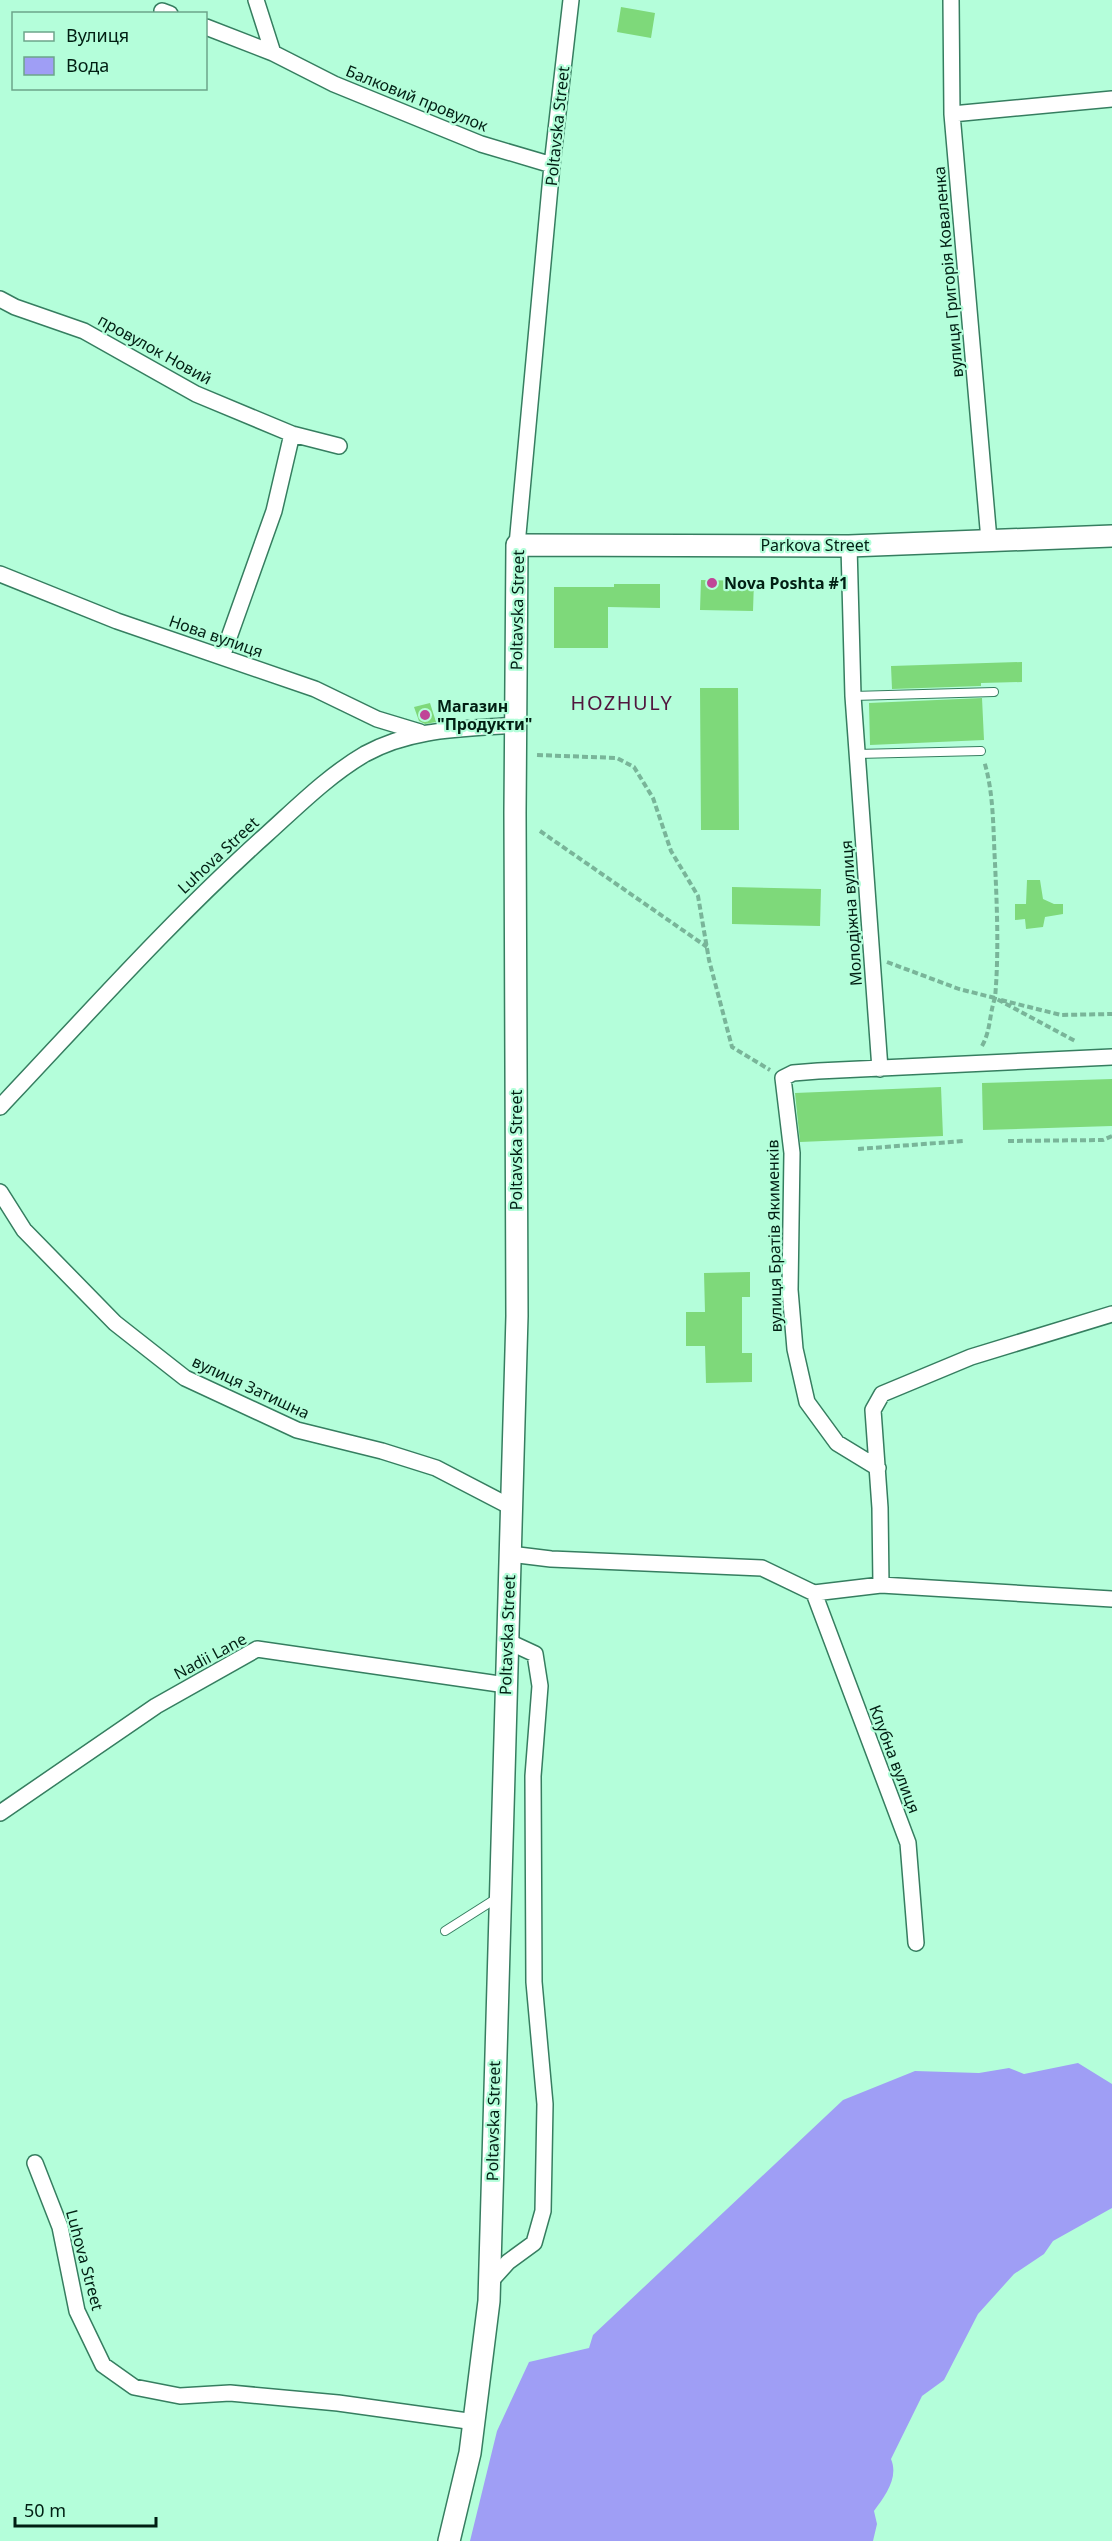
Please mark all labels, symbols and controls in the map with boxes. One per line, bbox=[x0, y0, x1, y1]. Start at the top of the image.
legend bbox=[12, 12, 207, 90]
text: Вулиця bbox=[66, 23, 129, 47]
text: Вода bbox=[66, 53, 109, 77]
street label: Балковий провулок bbox=[343, 59, 492, 137]
street label: Poltavska Street bbox=[540, 65, 574, 187]
street label: вулиця Григорія Коваленка bbox=[928, 166, 968, 378]
street label: провулок Новий bbox=[94, 309, 216, 389]
street label: Parkova Street bbox=[760, 534, 870, 556]
street label: Poltavska Street bbox=[505, 549, 529, 670]
place label: Nova Poshta #1 bbox=[724, 572, 848, 594]
marker: Nova Poshta #1 bbox=[705, 576, 719, 590]
street label: Нова вулиця bbox=[166, 610, 266, 662]
district label: HOZHULY bbox=[571, 689, 673, 716]
place label: Магазин "Продукти" bbox=[437, 695, 533, 735]
marker: Магазин "Продукти" bbox=[418, 708, 432, 722]
street label: Luhova Street bbox=[173, 812, 263, 898]
street label: Молодіжна вулиця bbox=[835, 839, 867, 987]
street label: Poltavska Street bbox=[505, 1090, 527, 1210]
street label: вулиця Братів Якименків bbox=[761, 1139, 787, 1333]
street label: вулиця Затишна bbox=[189, 1350, 313, 1424]
street label: Poltavska Street bbox=[494, 1574, 520, 1696]
street label: Nadii Lane bbox=[170, 1628, 250, 1684]
street label: Клубна вулиця bbox=[864, 1702, 926, 1816]
street label: Poltavska Street bbox=[481, 2060, 505, 2181]
street label: Luhova Street bbox=[61, 2207, 109, 2313]
scale bar bbox=[15, 2490, 156, 2528]
text: 50 m bbox=[24, 2498, 66, 2522]

